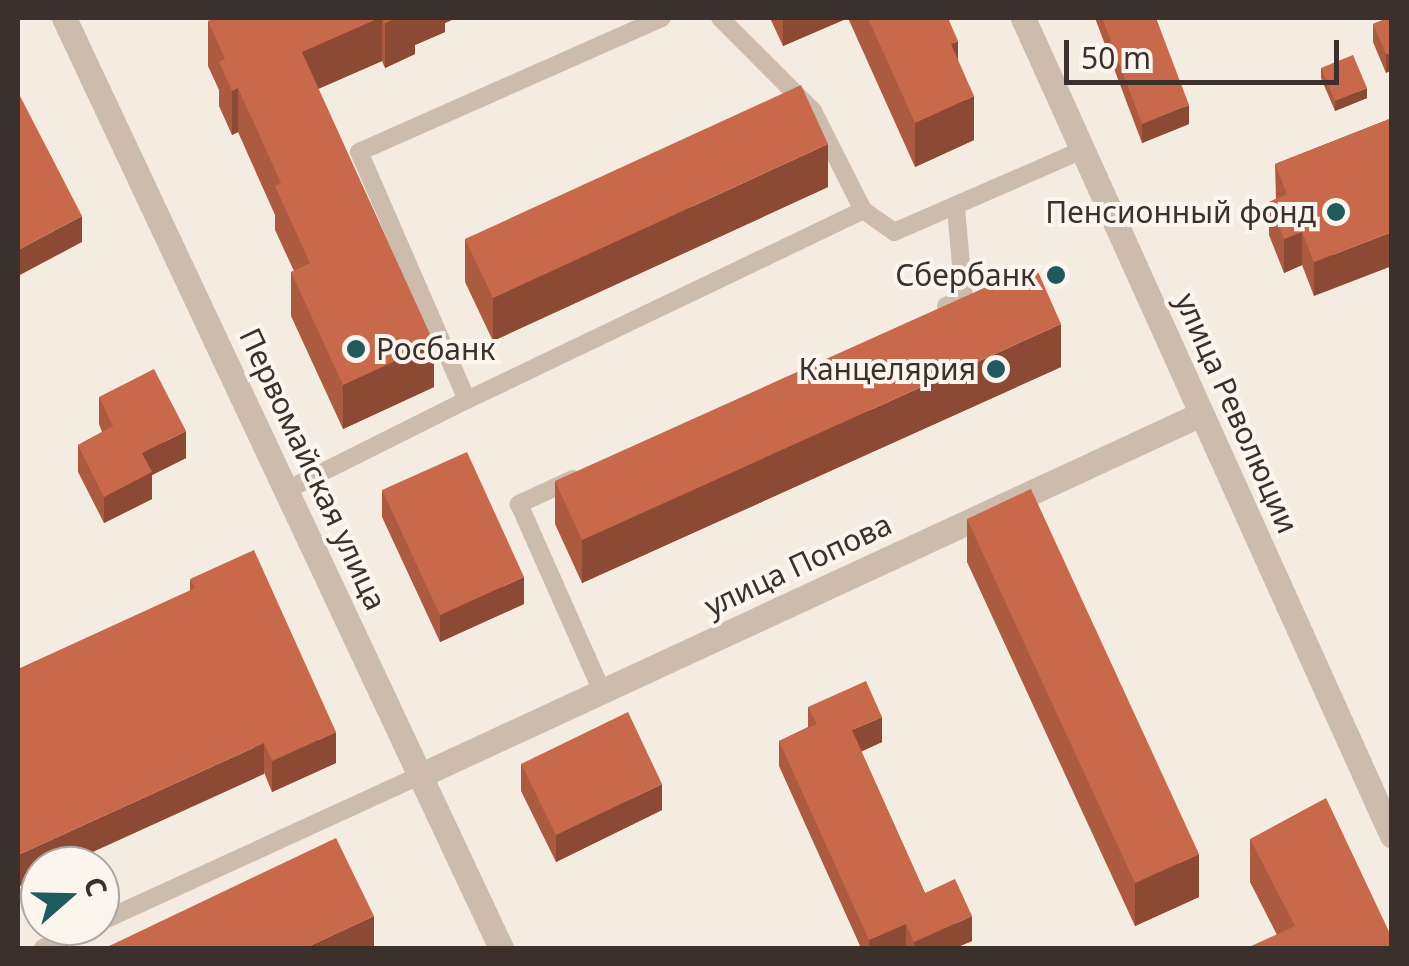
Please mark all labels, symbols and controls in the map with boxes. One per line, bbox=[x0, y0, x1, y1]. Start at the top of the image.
scale bar bbox=[1069, 20, 1344, 82]
text: 50 m bbox=[1081, 37, 1151, 78]
place label: Пенсионный фонд bbox=[1045, 194, 1316, 230]
marker: Пенсионный фонд bbox=[1325, 201, 1347, 223]
place label: Сбербанк bbox=[895, 257, 1036, 293]
marker: Сбербанк bbox=[1045, 264, 1067, 286]
street label: улица Революции bbox=[1168, 287, 1306, 539]
street label: Первомайская улица bbox=[232, 322, 394, 616]
place label: Росбанк bbox=[376, 331, 495, 367]
marker: Росбанк bbox=[345, 338, 367, 360]
place label: Канцелярия bbox=[798, 351, 976, 387]
marker: Канцелярия bbox=[985, 358, 1007, 380]
street label: улица Попова bbox=[699, 506, 897, 624]
north arrow bbox=[20, 846, 120, 946]
text: С bbox=[75, 871, 117, 901]

